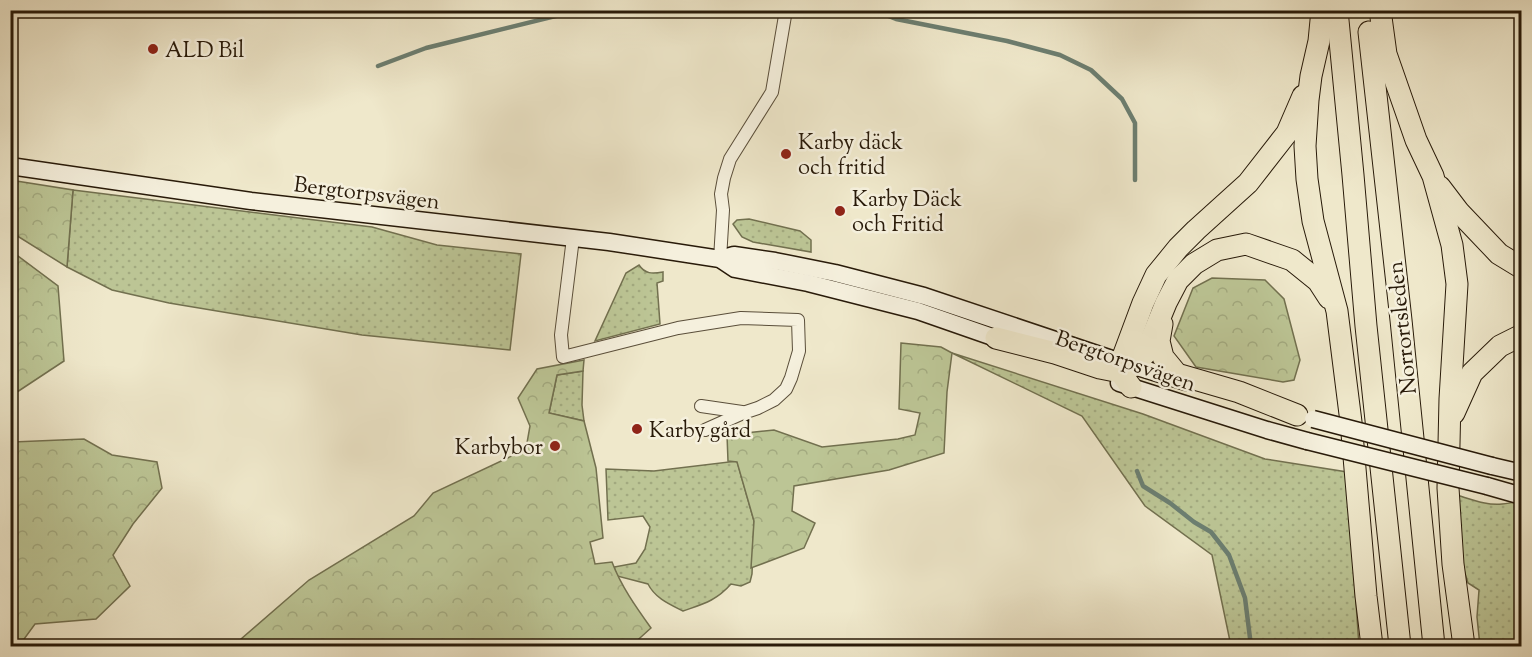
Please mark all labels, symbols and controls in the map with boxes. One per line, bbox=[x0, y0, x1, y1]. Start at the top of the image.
place label: ALD Bil bbox=[165, 36, 245, 68]
marker: ALD Bil bbox=[146, 42, 160, 56]
place label: Karby däck och fritid bbox=[798, 128, 903, 185]
marker: Karby däck och fritid bbox=[779, 147, 793, 161]
street label: Bergtorpsvägen bbox=[292, 170, 442, 220]
place label: Karby Däck och Fritid bbox=[852, 185, 962, 242]
marker: Karby Däck och Fritid bbox=[833, 204, 847, 218]
street label: Norrortsleden bbox=[1381, 259, 1427, 396]
street label: Bergtorpsvägen bbox=[1050, 324, 1200, 402]
place label: Karby gård bbox=[649, 416, 751, 448]
marker: Karby gård bbox=[630, 422, 644, 436]
place label: Karbybor bbox=[455, 433, 543, 465]
marker: Karbybor bbox=[548, 439, 562, 453]

